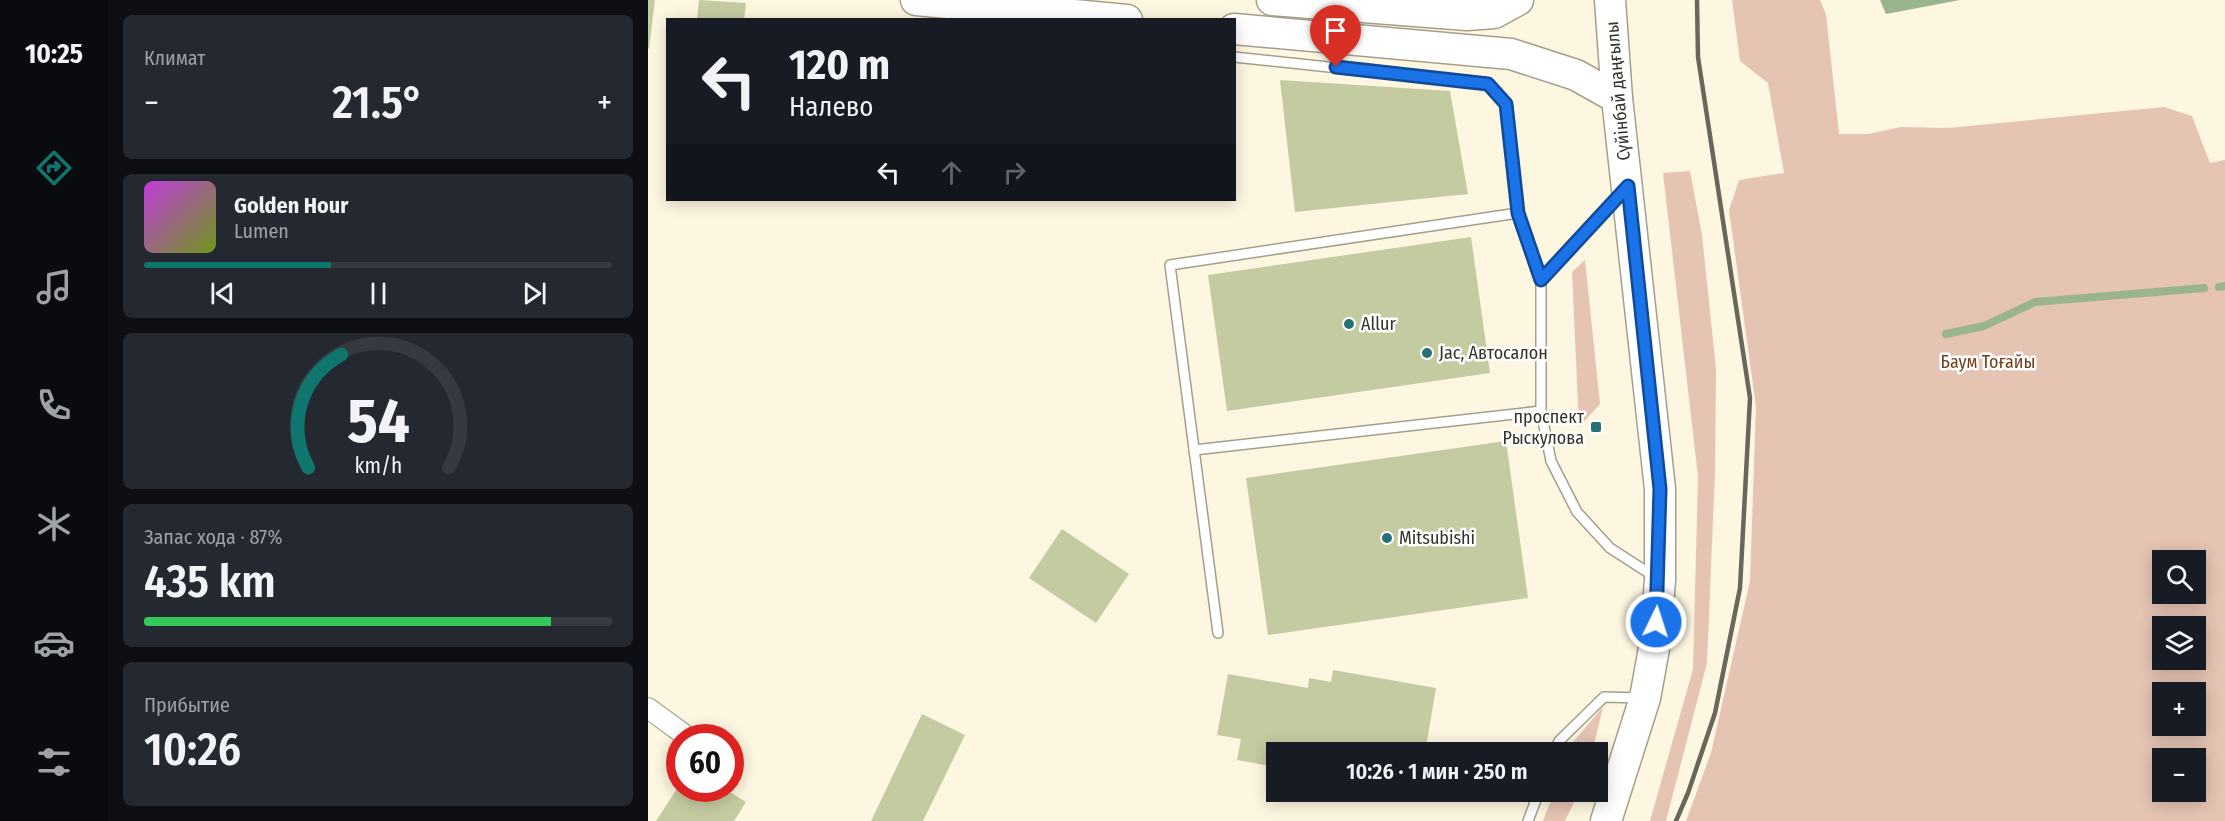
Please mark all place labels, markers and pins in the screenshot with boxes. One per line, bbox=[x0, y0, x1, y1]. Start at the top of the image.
pin bbox=[1310, 5, 1361, 67]
place label: Allur bbox=[1361, 313, 1396, 335]
marker: Allur bbox=[1342, 317, 1356, 331]
place label: Jac, Автосалон bbox=[1439, 342, 1548, 364]
marker: Jac, Автосалон bbox=[1420, 346, 1434, 360]
place label: проспект Рыскулова bbox=[1503, 406, 1585, 449]
marker: проспект Рыскулова bbox=[1589, 420, 1603, 434]
place label: Mitsubishi bbox=[1399, 527, 1475, 549]
marker: Mitsubishi bbox=[1380, 531, 1394, 545]

